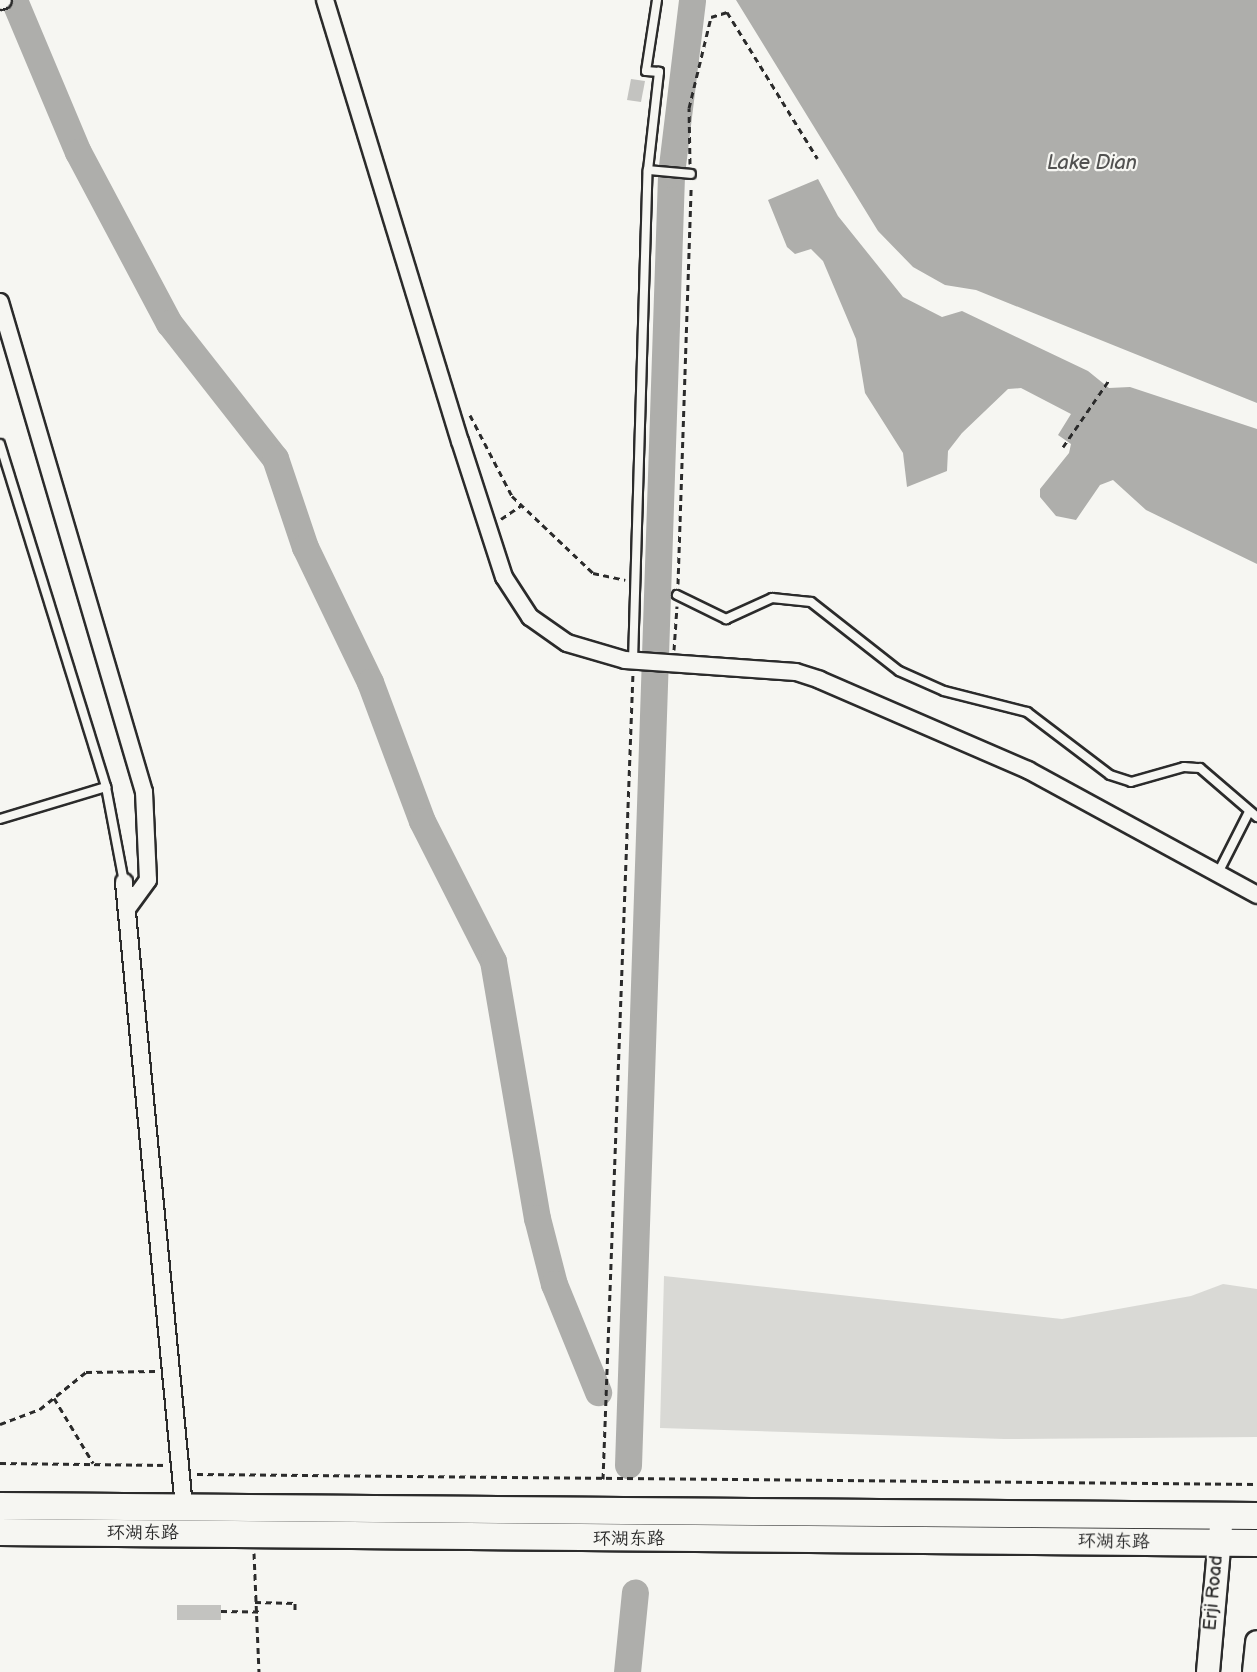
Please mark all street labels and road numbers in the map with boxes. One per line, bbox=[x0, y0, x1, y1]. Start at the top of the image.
street label: 环湖东路 bbox=[107, 1522, 179, 1544]
street label: 环湖东路 bbox=[593, 1528, 665, 1550]
street label: 环湖东路 bbox=[1078, 1531, 1150, 1553]
street label: Erji Road bbox=[1200, 1555, 1228, 1631]

